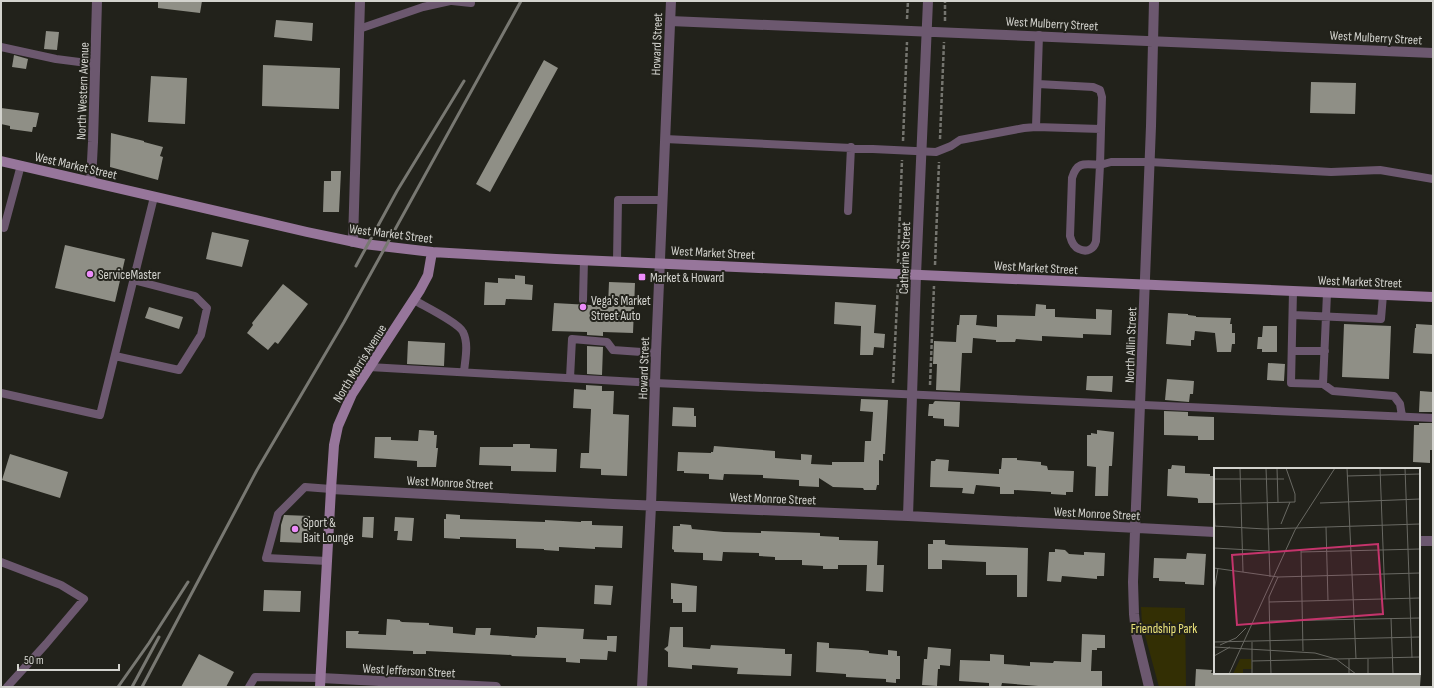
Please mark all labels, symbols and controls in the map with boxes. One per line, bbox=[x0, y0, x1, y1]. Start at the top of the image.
street label: Howard Street bbox=[648, 12, 666, 76]
street label: West Mulberry Street bbox=[1005, 14, 1099, 34]
street label: West Mulberry Street bbox=[1329, 28, 1423, 48]
street label: North Western Avenue bbox=[73, 42, 93, 140]
street label: West Market Street bbox=[33, 149, 119, 183]
street label: West Market Street bbox=[348, 221, 434, 247]
street label: Catherine Street bbox=[896, 222, 914, 294]
street label: West Market Street bbox=[671, 243, 755, 263]
street label: West Market Street bbox=[994, 258, 1078, 278]
place label: ServiceMaster bbox=[98, 267, 161, 283]
marker: ServiceMaster bbox=[85, 269, 95, 279]
place label: Market & Howard bbox=[650, 270, 724, 286]
marker: Market & Howard bbox=[637, 272, 647, 282]
street label: West Market Street bbox=[1318, 273, 1402, 291]
place label: Vega's Market Street Auto bbox=[591, 293, 651, 324]
marker: Vega's Market Street Auto bbox=[578, 302, 588, 312]
street label: North Allin Street bbox=[1122, 307, 1140, 383]
street label: North Morris Avenue bbox=[329, 322, 390, 406]
street label: Howard Street bbox=[635, 336, 653, 400]
inset map bbox=[1214, 468, 1420, 674]
street label: West Monroe Street bbox=[406, 473, 494, 493]
street label: West Monroe Street bbox=[729, 489, 816, 509]
street label: West Monroe Street bbox=[1053, 504, 1141, 524]
place label: Sport & Bait Lounge bbox=[303, 515, 354, 546]
marker: Sport & Bait Lounge bbox=[290, 524, 300, 534]
park label: Friendship Park bbox=[1131, 621, 1197, 637]
scale bar bbox=[18, 646, 119, 672]
text: 50 m bbox=[24, 653, 44, 668]
street label: West Jefferson Street bbox=[362, 661, 456, 681]

